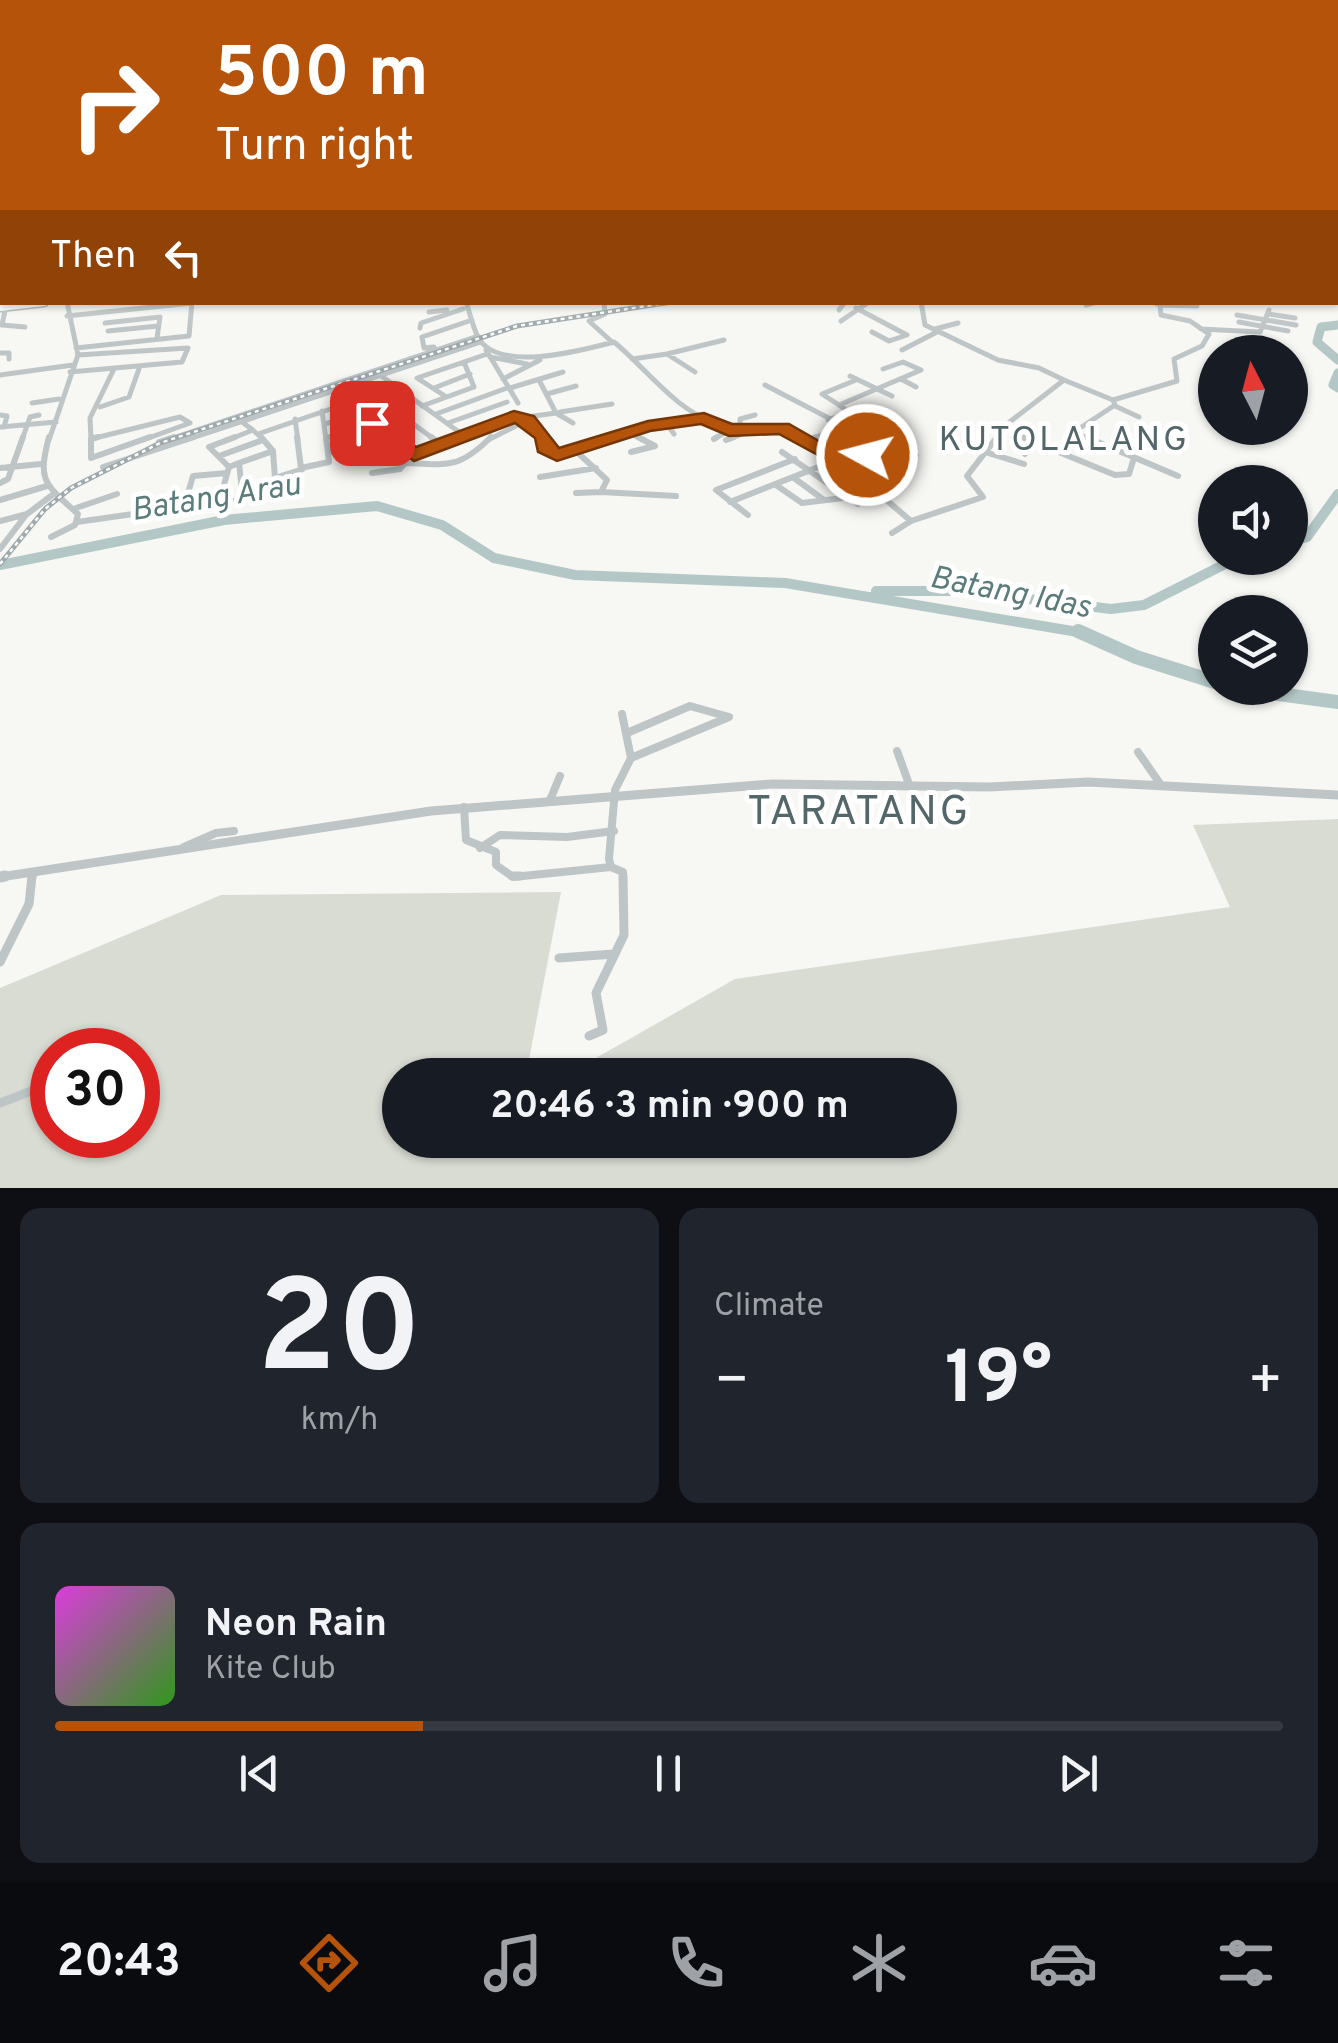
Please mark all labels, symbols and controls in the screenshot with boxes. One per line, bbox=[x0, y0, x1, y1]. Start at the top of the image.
text: 500 m bbox=[215, 32, 429, 121]
icon: right bbox=[50, 40, 180, 170]
text: Turn right bbox=[215, 119, 414, 176]
icon: left bbox=[156, 230, 211, 285]
text: Then bbox=[50, 233, 136, 282]
north arrow bbox=[1198, 335, 1308, 445]
map controls bbox=[1198, 335, 1308, 705]
pin bbox=[330, 381, 415, 466]
icon: arrive bbox=[345, 396, 400, 451]
position arrow bbox=[815, 403, 919, 507]
district label: KUTOLALANG bbox=[939, 419, 1189, 463]
button: sound bbox=[1198, 465, 1308, 575]
water label: Batang Arau bbox=[128, 466, 304, 532]
water label: Batang Idas bbox=[926, 559, 1094, 629]
button: layers bbox=[1198, 595, 1308, 705]
district label: TARATANG bbox=[747, 787, 971, 840]
speed limit sign: 30 bbox=[30, 1028, 160, 1158]
text: 20:46 · 3 min · 900 m bbox=[490, 1083, 849, 1132]
text: 20 bbox=[257, 1253, 422, 1418]
text: Climate bbox=[714, 1287, 824, 1327]
text: 19° bbox=[945, 1335, 1052, 1430]
text: − bbox=[714, 1348, 749, 1418]
text: + bbox=[1248, 1348, 1283, 1418]
text: km/h bbox=[301, 1401, 378, 1441]
text: Neon Rain bbox=[205, 1601, 387, 1650]
text: Kite Club bbox=[205, 1650, 336, 1690]
icon: previous bbox=[232, 1746, 287, 1801]
icon: pause bbox=[641, 1746, 696, 1801]
icon: next bbox=[1051, 1746, 1106, 1801]
icon: directions bbox=[294, 1928, 364, 1998]
icon: music bbox=[478, 1928, 548, 1998]
icon: phone bbox=[661, 1928, 731, 1998]
icon: climate bbox=[844, 1928, 914, 1998]
icon: car bbox=[1028, 1928, 1098, 1998]
icon: filters bbox=[1211, 1928, 1281, 1998]
text: 20:43 bbox=[57, 1935, 181, 1992]

